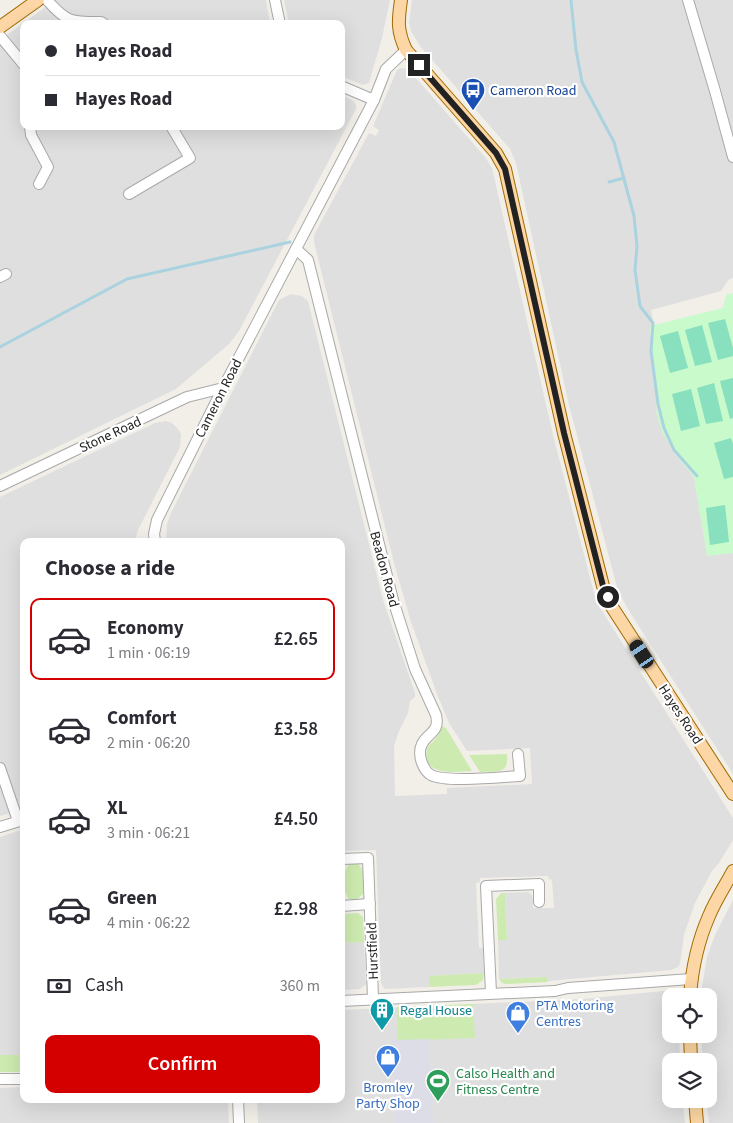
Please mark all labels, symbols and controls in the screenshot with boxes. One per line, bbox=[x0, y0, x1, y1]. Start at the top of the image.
text: Hayes Road bbox=[75, 38, 172, 65]
route end bbox=[408, 54, 430, 76]
bus stop icon: Cameron Road bbox=[460, 77, 486, 111]
place label: Cameron Road bbox=[490, 81, 576, 101]
text: Hayes Road bbox=[75, 86, 172, 113]
street label: Cameron Road bbox=[190, 355, 247, 441]
street label: Stone Road bbox=[76, 412, 145, 458]
street label: Beadon Road bbox=[364, 529, 404, 609]
text: Choose a ride bbox=[45, 552, 175, 584]
route start bbox=[597, 586, 619, 608]
text: Economy bbox=[107, 615, 184, 642]
icon: car bbox=[47, 617, 92, 662]
text: £2.65 bbox=[274, 626, 318, 653]
car bbox=[627, 637, 656, 671]
text: 1 min · 06:19 bbox=[107, 642, 190, 664]
street label: Hayes Road bbox=[653, 680, 707, 749]
text: Comfort bbox=[107, 705, 177, 732]
icon: car bbox=[47, 707, 92, 752]
text: £3.58 bbox=[274, 716, 318, 743]
text: 2 min · 06:20 bbox=[107, 732, 190, 754]
text: XL bbox=[107, 795, 128, 822]
icon: car bbox=[47, 797, 92, 842]
text: £4.50 bbox=[274, 806, 318, 833]
text: 3 min · 06:21 bbox=[107, 822, 190, 844]
text: Green bbox=[107, 885, 157, 912]
icon: car bbox=[47, 887, 92, 932]
text: £2.98 bbox=[274, 896, 318, 923]
text: 4 min · 06:22 bbox=[107, 912, 190, 934]
street label: Hurstfield bbox=[362, 922, 384, 980]
icon: cash bbox=[45, 972, 73, 1000]
text: Cash bbox=[85, 972, 124, 999]
text: 360 m bbox=[280, 975, 320, 997]
map controls bbox=[662, 988, 717, 1108]
button: locate bbox=[662, 988, 717, 1043]
place label: PTA Motoring Centres bbox=[536, 996, 614, 1032]
building icon: Regal House bbox=[369, 997, 395, 1031]
shop icon: PTA Motoring Centres bbox=[505, 1000, 531, 1034]
place label: Regal House bbox=[400, 1001, 472, 1021]
button: Confirm bbox=[45, 1035, 320, 1093]
shop icon: Bromley Party Shop bbox=[375, 1044, 401, 1078]
button: layers bbox=[662, 1053, 717, 1108]
place label: Calso Health and Fitness Centre bbox=[456, 1064, 555, 1100]
sports icon: Calso Health and Fitness Centre bbox=[425, 1068, 451, 1102]
place label: Bromley Party Shop bbox=[356, 1078, 420, 1114]

